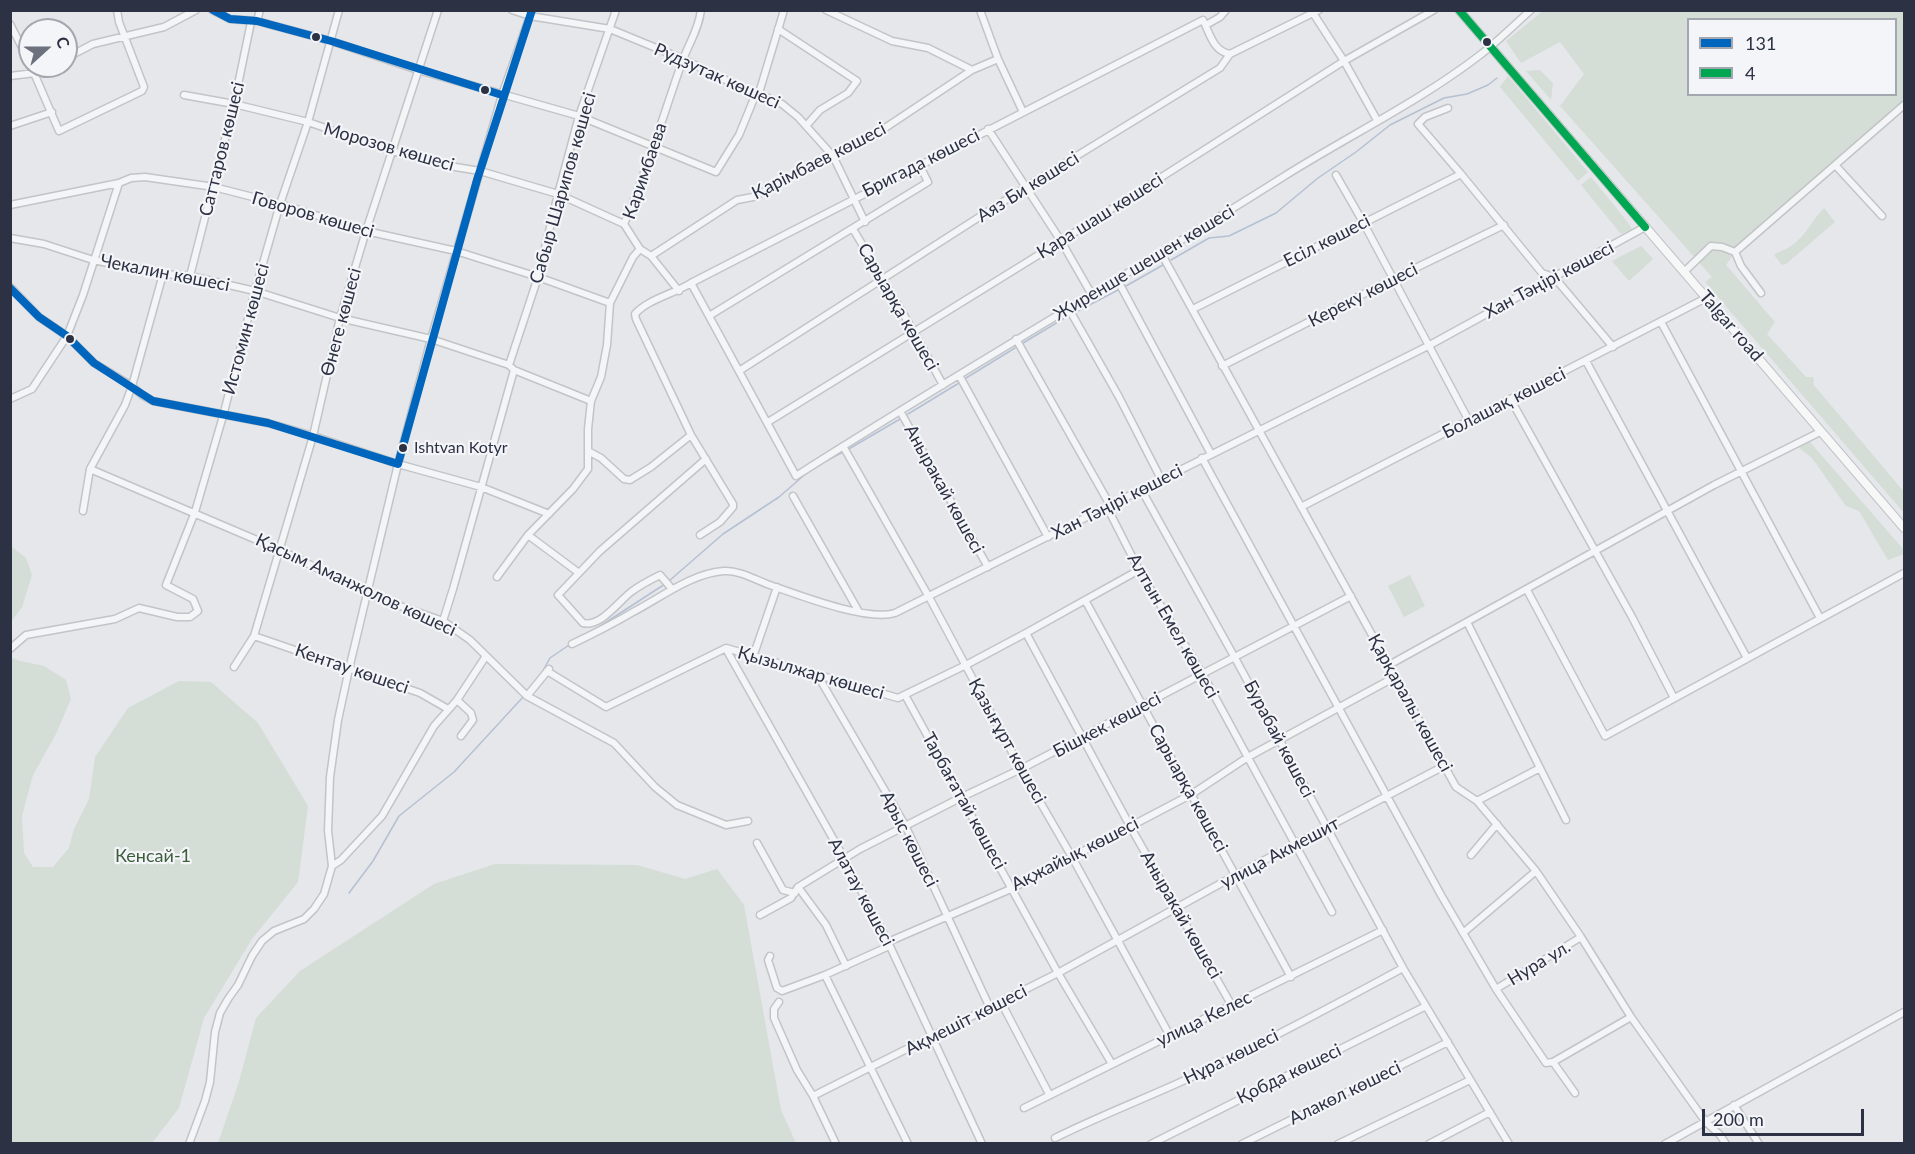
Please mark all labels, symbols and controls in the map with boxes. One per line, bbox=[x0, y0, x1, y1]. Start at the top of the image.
north arrow bbox=[18, 18, 78, 78]
legend bbox=[1687, 18, 1897, 96]
unlabelled marker bbox=[310, 31, 322, 43]
text: 131 bbox=[1745, 32, 1776, 54]
text: С bbox=[53, 34, 74, 50]
unlabelled marker bbox=[1481, 36, 1493, 48]
street label: Рудзутак көшесі bbox=[651, 39, 783, 113]
text: 4 bbox=[1745, 62, 1755, 84]
street label: Саттаров көшесі bbox=[195, 79, 249, 219]
unlabelled marker bbox=[479, 84, 491, 96]
street label: Сабыр Шарипов көшесі bbox=[525, 90, 601, 286]
street label: Морозов көшесі bbox=[321, 118, 457, 176]
street label: Қарімбаев көшесі bbox=[748, 118, 890, 204]
street label: Каримбаева bbox=[618, 120, 672, 222]
street label: Бригада көшесі bbox=[859, 124, 983, 202]
street label: Аяз Би көшесі bbox=[973, 147, 1083, 227]
street label: Қара шаш көшесі bbox=[1033, 168, 1167, 264]
street label: Говоров көшесі bbox=[249, 187, 377, 243]
street label: Жиренше шешен көшесі bbox=[1050, 200, 1238, 326]
street label: Есіл көшесі bbox=[1280, 210, 1374, 272]
street label: Хан Тәңірі көшесі bbox=[1480, 237, 1618, 323]
street label: Сарыарқа көшесі bbox=[853, 240, 943, 374]
street label: Чекалин көшесі bbox=[98, 250, 232, 296]
street label: Кереку көшесі bbox=[1305, 258, 1421, 332]
street label: Истомин көшесі bbox=[218, 261, 274, 397]
street label: Өнеге көшесі bbox=[316, 265, 366, 379]
street label: Talgar road bbox=[1694, 286, 1768, 366]
unlabelled marker bbox=[64, 333, 76, 345]
street label: Болашақ көшесі bbox=[1439, 363, 1569, 443]
street label: Аныракай көшесі bbox=[900, 421, 988, 557]
place label: Ishtvan Kotyr bbox=[414, 438, 508, 458]
marker: Ishtvan Kotyr bbox=[397, 442, 409, 454]
street label: Хан Тәңірі көшесі bbox=[1048, 460, 1186, 544]
street label: Қасым Аманжолов көшесі bbox=[252, 529, 460, 641]
street label: Алтын Емел көшесі bbox=[1123, 550, 1223, 702]
street label: Қарқаралы көшесі bbox=[1363, 630, 1457, 776]
street label: Кентау көшесі bbox=[292, 639, 412, 699]
street label: Қызылжар көшесі bbox=[735, 642, 887, 704]
street label: Қазығұрт көшесі bbox=[964, 674, 1050, 808]
street label: Бурабай көшесі bbox=[1239, 677, 1319, 801]
street label: Бішкек көшесі bbox=[1049, 688, 1165, 762]
street label: Сарыарқа көшесі bbox=[1144, 720, 1232, 856]
street label: Тарбағатай көшесі bbox=[917, 729, 1011, 873]
street label: Арыс көшесі bbox=[876, 787, 942, 891]
street label: Ақжайық көшесі bbox=[1008, 813, 1142, 895]
street label: улица Акмешит bbox=[1217, 813, 1343, 893]
street label: Алатау көшесі bbox=[823, 834, 899, 950]
park label: Кенсай-1 bbox=[115, 845, 191, 867]
street label: Аныракай көшесі bbox=[1136, 847, 1226, 983]
street label: Нура ул. bbox=[1504, 936, 1574, 990]
street label: Ақмешіт көшесі bbox=[901, 980, 1031, 1060]
street label: улица Келеc bbox=[1153, 987, 1255, 1051]
street label: Нұра көшесі bbox=[1180, 1025, 1282, 1089]
street label: Қобда көшесі bbox=[1233, 1039, 1345, 1109]
street label: Алакөл көшесі bbox=[1285, 1057, 1405, 1129]
scale bar bbox=[1705, 1097, 1867, 1135]
text: 200 m bbox=[1713, 1108, 1764, 1130]

